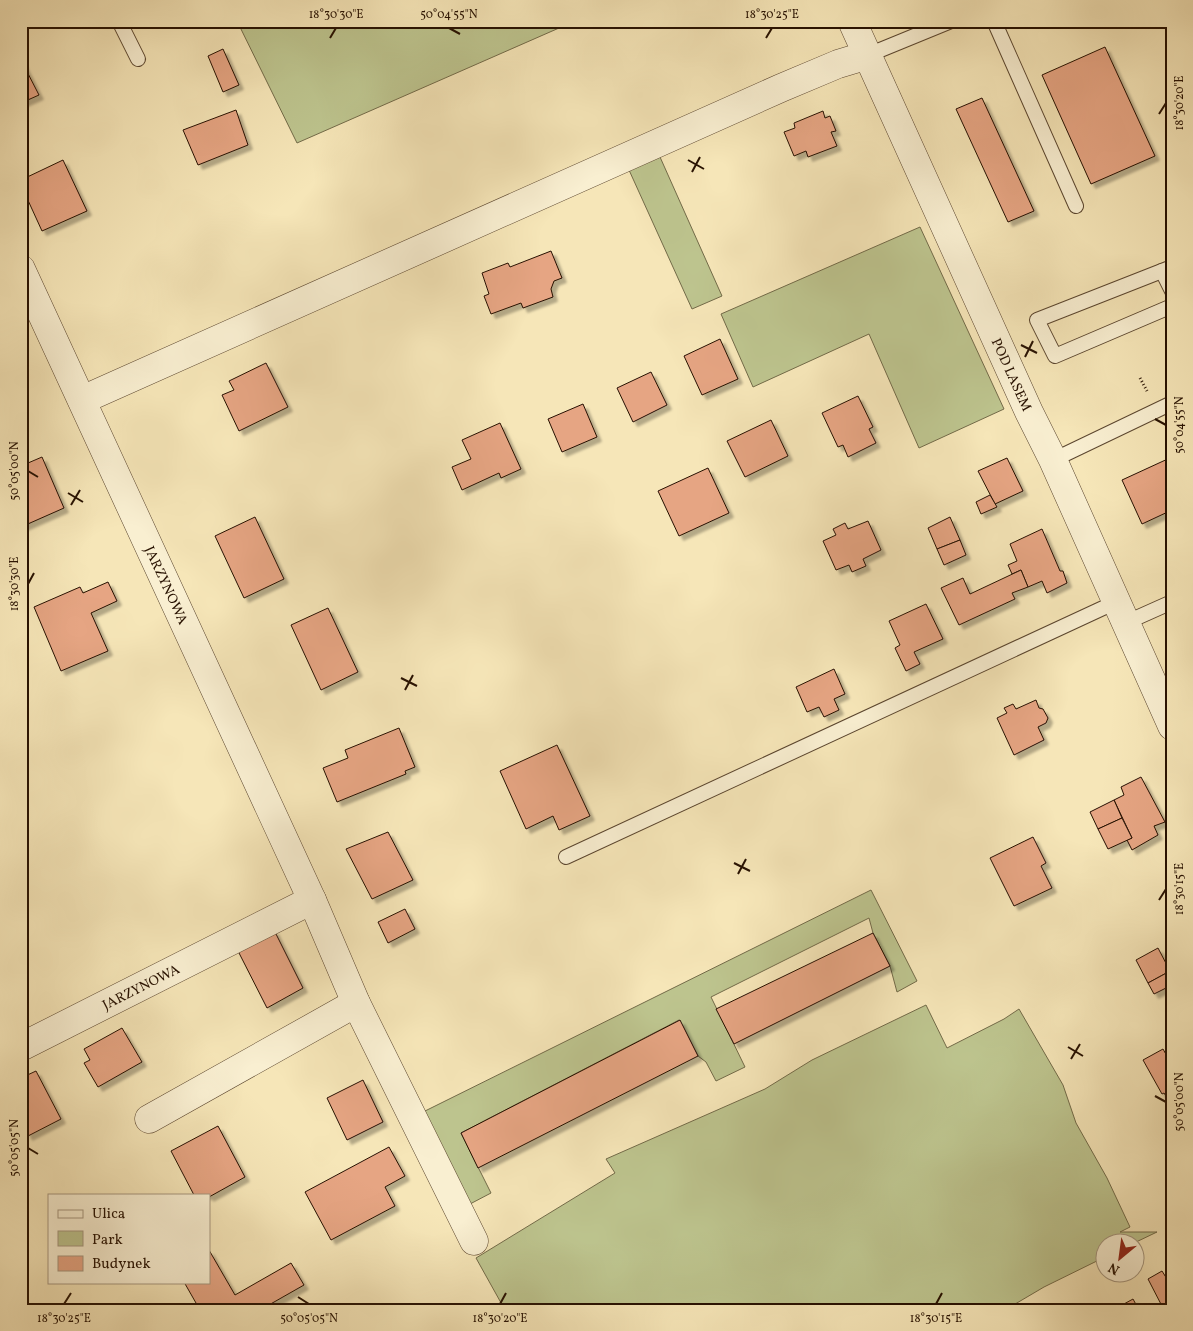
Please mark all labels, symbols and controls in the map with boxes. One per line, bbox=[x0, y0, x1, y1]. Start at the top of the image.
text: 18°30'30"E bbox=[309, 7, 363, 23]
text: 50°04'55"N bbox=[420, 7, 478, 23]
text: 18°30'25"E bbox=[745, 7, 799, 23]
text: 18°30'20"E bbox=[1172, 75, 1188, 131]
street label: POD LASEM bbox=[986, 335, 1035, 415]
text: 50°04'55"N bbox=[1172, 396, 1188, 454]
text: 50°05'00"N bbox=[7, 441, 23, 501]
street label: JARZYNOWA bbox=[139, 543, 192, 628]
text: 18°30'30"E bbox=[7, 557, 23, 611]
text: 18°30'15"E bbox=[1172, 863, 1188, 915]
street label: JARZYNOWA bbox=[99, 960, 183, 1015]
text: 50°05'00"N bbox=[1172, 1072, 1188, 1132]
text: 50°05'05"N bbox=[7, 1119, 23, 1177]
legend bbox=[48, 1194, 210, 1284]
text: Ulica bbox=[92, 1204, 125, 1225]
text: Park bbox=[92, 1230, 123, 1251]
north arrow bbox=[1096, 1234, 1146, 1284]
text: Budynek bbox=[92, 1254, 151, 1275]
text: N bbox=[1105, 1257, 1123, 1279]
text: 18°30'25"E bbox=[37, 1311, 91, 1327]
text: 50°05'05"N bbox=[280, 1311, 338, 1327]
text: 18°30'20"E bbox=[472, 1311, 528, 1327]
text: 18°30'15"E bbox=[910, 1311, 962, 1327]

